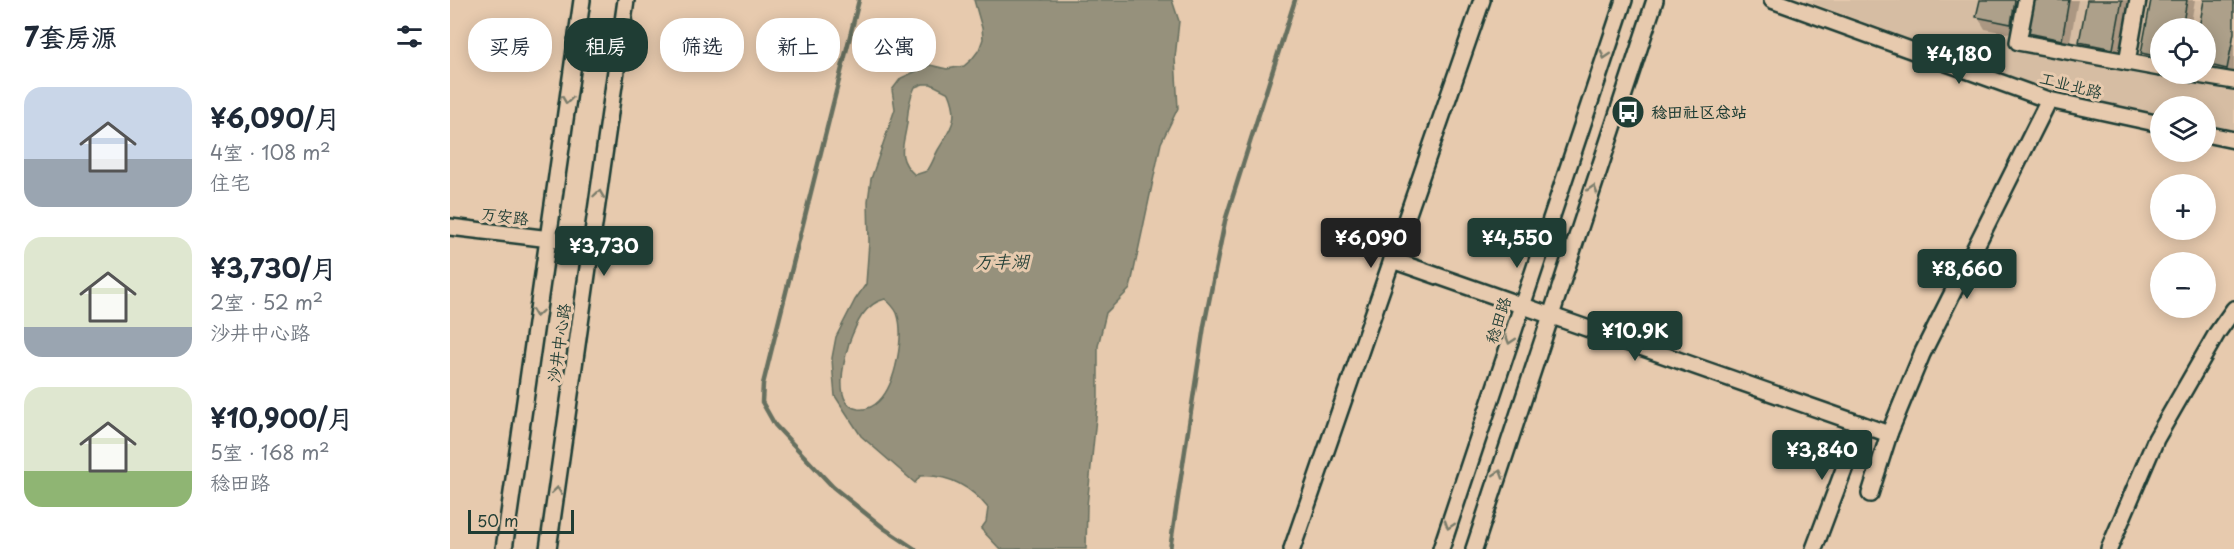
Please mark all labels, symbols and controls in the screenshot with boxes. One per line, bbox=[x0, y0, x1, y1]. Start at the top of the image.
text: 7套房源 bbox=[24, 17, 117, 56]
chip: 买房 bbox=[468, 18, 552, 72]
chip: 租房 bbox=[564, 18, 648, 72]
chip: 筛选 bbox=[660, 18, 744, 72]
chip: 新上 bbox=[756, 18, 840, 72]
chip: 公寓 bbox=[852, 18, 936, 72]
map controls bbox=[2150, 18, 2216, 318]
button: locate bbox=[2150, 18, 2216, 84]
icon: filters bbox=[393, 20, 426, 53]
pin: ¥4,180 bbox=[1910, 34, 2008, 85]
text: ¥4,180 bbox=[1926, 38, 1992, 68]
one-way arrow bbox=[1600, 50, 1613, 60]
street label: 工业北路 bbox=[2037, 65, 2105, 103]
bus stop icon: 稔田社区总站 bbox=[1610, 94, 1646, 130]
one-way arrow bbox=[562, 95, 574, 104]
button: layers bbox=[2150, 96, 2216, 162]
text: ¥6,090/月 bbox=[210, 98, 340, 137]
place label: 稔田社区总站 bbox=[1651, 99, 1747, 123]
icon: home bbox=[72, 111, 144, 183]
text: 4室 · 108 m² bbox=[210, 137, 331, 167]
text: 住宅 bbox=[210, 167, 250, 197]
button: + bbox=[2150, 174, 2216, 240]
one-way arrow bbox=[1586, 184, 1598, 195]
one-way arrow bbox=[592, 189, 604, 199]
street label: 万安路 bbox=[480, 200, 530, 230]
pin: ¥6,090 bbox=[1322, 218, 1420, 269]
pin: ¥4,550 bbox=[1468, 218, 1566, 269]
text: ¥6,090 bbox=[1335, 222, 1407, 252]
text: ¥4,550 bbox=[1481, 222, 1553, 252]
pin: ¥3,730 bbox=[555, 226, 653, 277]
text: ¥3,730 bbox=[569, 230, 639, 260]
water label: 万丰湖 bbox=[975, 247, 1031, 274]
text: ¥3,730/月 bbox=[210, 248, 337, 287]
pin: ¥8,660 bbox=[1918, 249, 2016, 300]
button: − bbox=[2150, 252, 2216, 318]
text: ¥8,660 bbox=[1931, 253, 2003, 283]
icon: home bbox=[72, 261, 144, 333]
text: 2室 · 52 m² bbox=[210, 287, 323, 317]
street label: 稔田路 bbox=[1478, 293, 1516, 346]
street label: 沙井中心路 bbox=[541, 302, 575, 384]
one-way arrow bbox=[532, 309, 544, 318]
pin: ¥10.9K bbox=[1586, 311, 1684, 362]
text: ¥10.9K bbox=[1601, 315, 1669, 345]
text: 沙井中心路 bbox=[210, 317, 310, 347]
one-way arrow bbox=[1505, 334, 1518, 345]
text: ¥10,900/月 bbox=[210, 398, 353, 437]
icon: home bbox=[72, 411, 144, 483]
pin: ¥3,840 bbox=[1773, 430, 1871, 481]
text: ¥3,840 bbox=[1786, 434, 1858, 464]
text: 5室 · 168 m² bbox=[210, 437, 330, 467]
text: 稔田路 bbox=[210, 467, 270, 497]
one-way arrow bbox=[1491, 469, 1504, 480]
one-way arrow bbox=[550, 486, 562, 496]
scale bar bbox=[468, 507, 574, 534]
text: 50 m bbox=[477, 508, 518, 532]
one-way arrow bbox=[1443, 519, 1456, 530]

